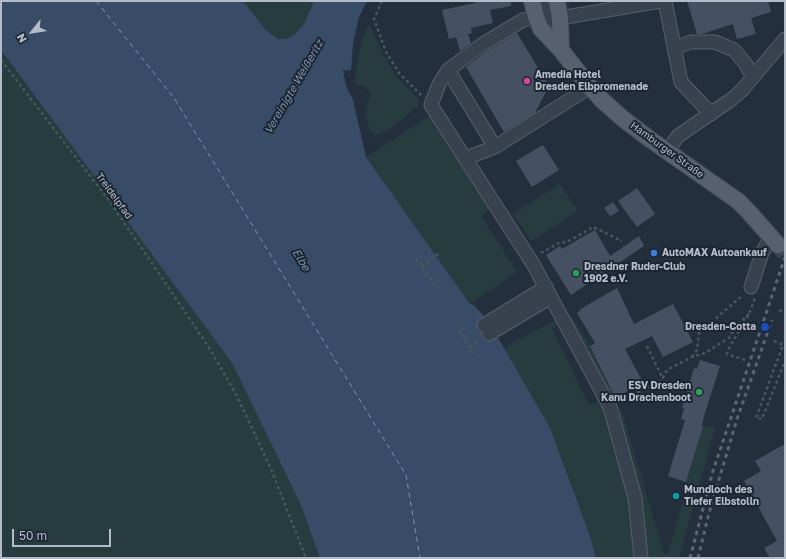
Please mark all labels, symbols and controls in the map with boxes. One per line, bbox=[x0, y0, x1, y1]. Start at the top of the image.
north arrow bbox=[12, 12, 52, 52]
text: N bbox=[13, 31, 29, 45]
water label: Vereinigte Weißeritz bbox=[262, 38, 326, 136]
place label: Amedia Hotel Dresden Elbpromenade bbox=[535, 69, 648, 92]
marker: Amedia Hotel Dresden Elbpromenade bbox=[522, 76, 532, 86]
street label: Hamburger Straße bbox=[628, 119, 706, 181]
street label: Treidelpfad bbox=[93, 171, 135, 221]
water label: Elbe bbox=[289, 247, 313, 273]
place label: AutoMAX Autoankauf bbox=[662, 247, 767, 259]
marker: AutoMAX Autoankauf bbox=[649, 248, 659, 258]
place label: Dresdner Ruder-Club 1902 e.V. bbox=[584, 261, 685, 284]
marker: Dresdner Ruder-Club 1902 e.V. bbox=[571, 268, 581, 278]
place label: Dresden-Cotta bbox=[685, 321, 756, 333]
marker: Dresden-Cotta bbox=[759, 321, 771, 333]
place label: ESV Dresden Kanu Drachenboot bbox=[601, 380, 691, 404]
marker: ESV Dresden Kanu Drachenboot bbox=[694, 387, 704, 397]
place label: Mundloch des Tiefer Elbstolln bbox=[684, 484, 759, 508]
marker: Mundloch des Tiefer Elbstolln bbox=[671, 491, 681, 501]
scale bar bbox=[14, 521, 113, 547]
text: 50 m bbox=[19, 528, 47, 543]

